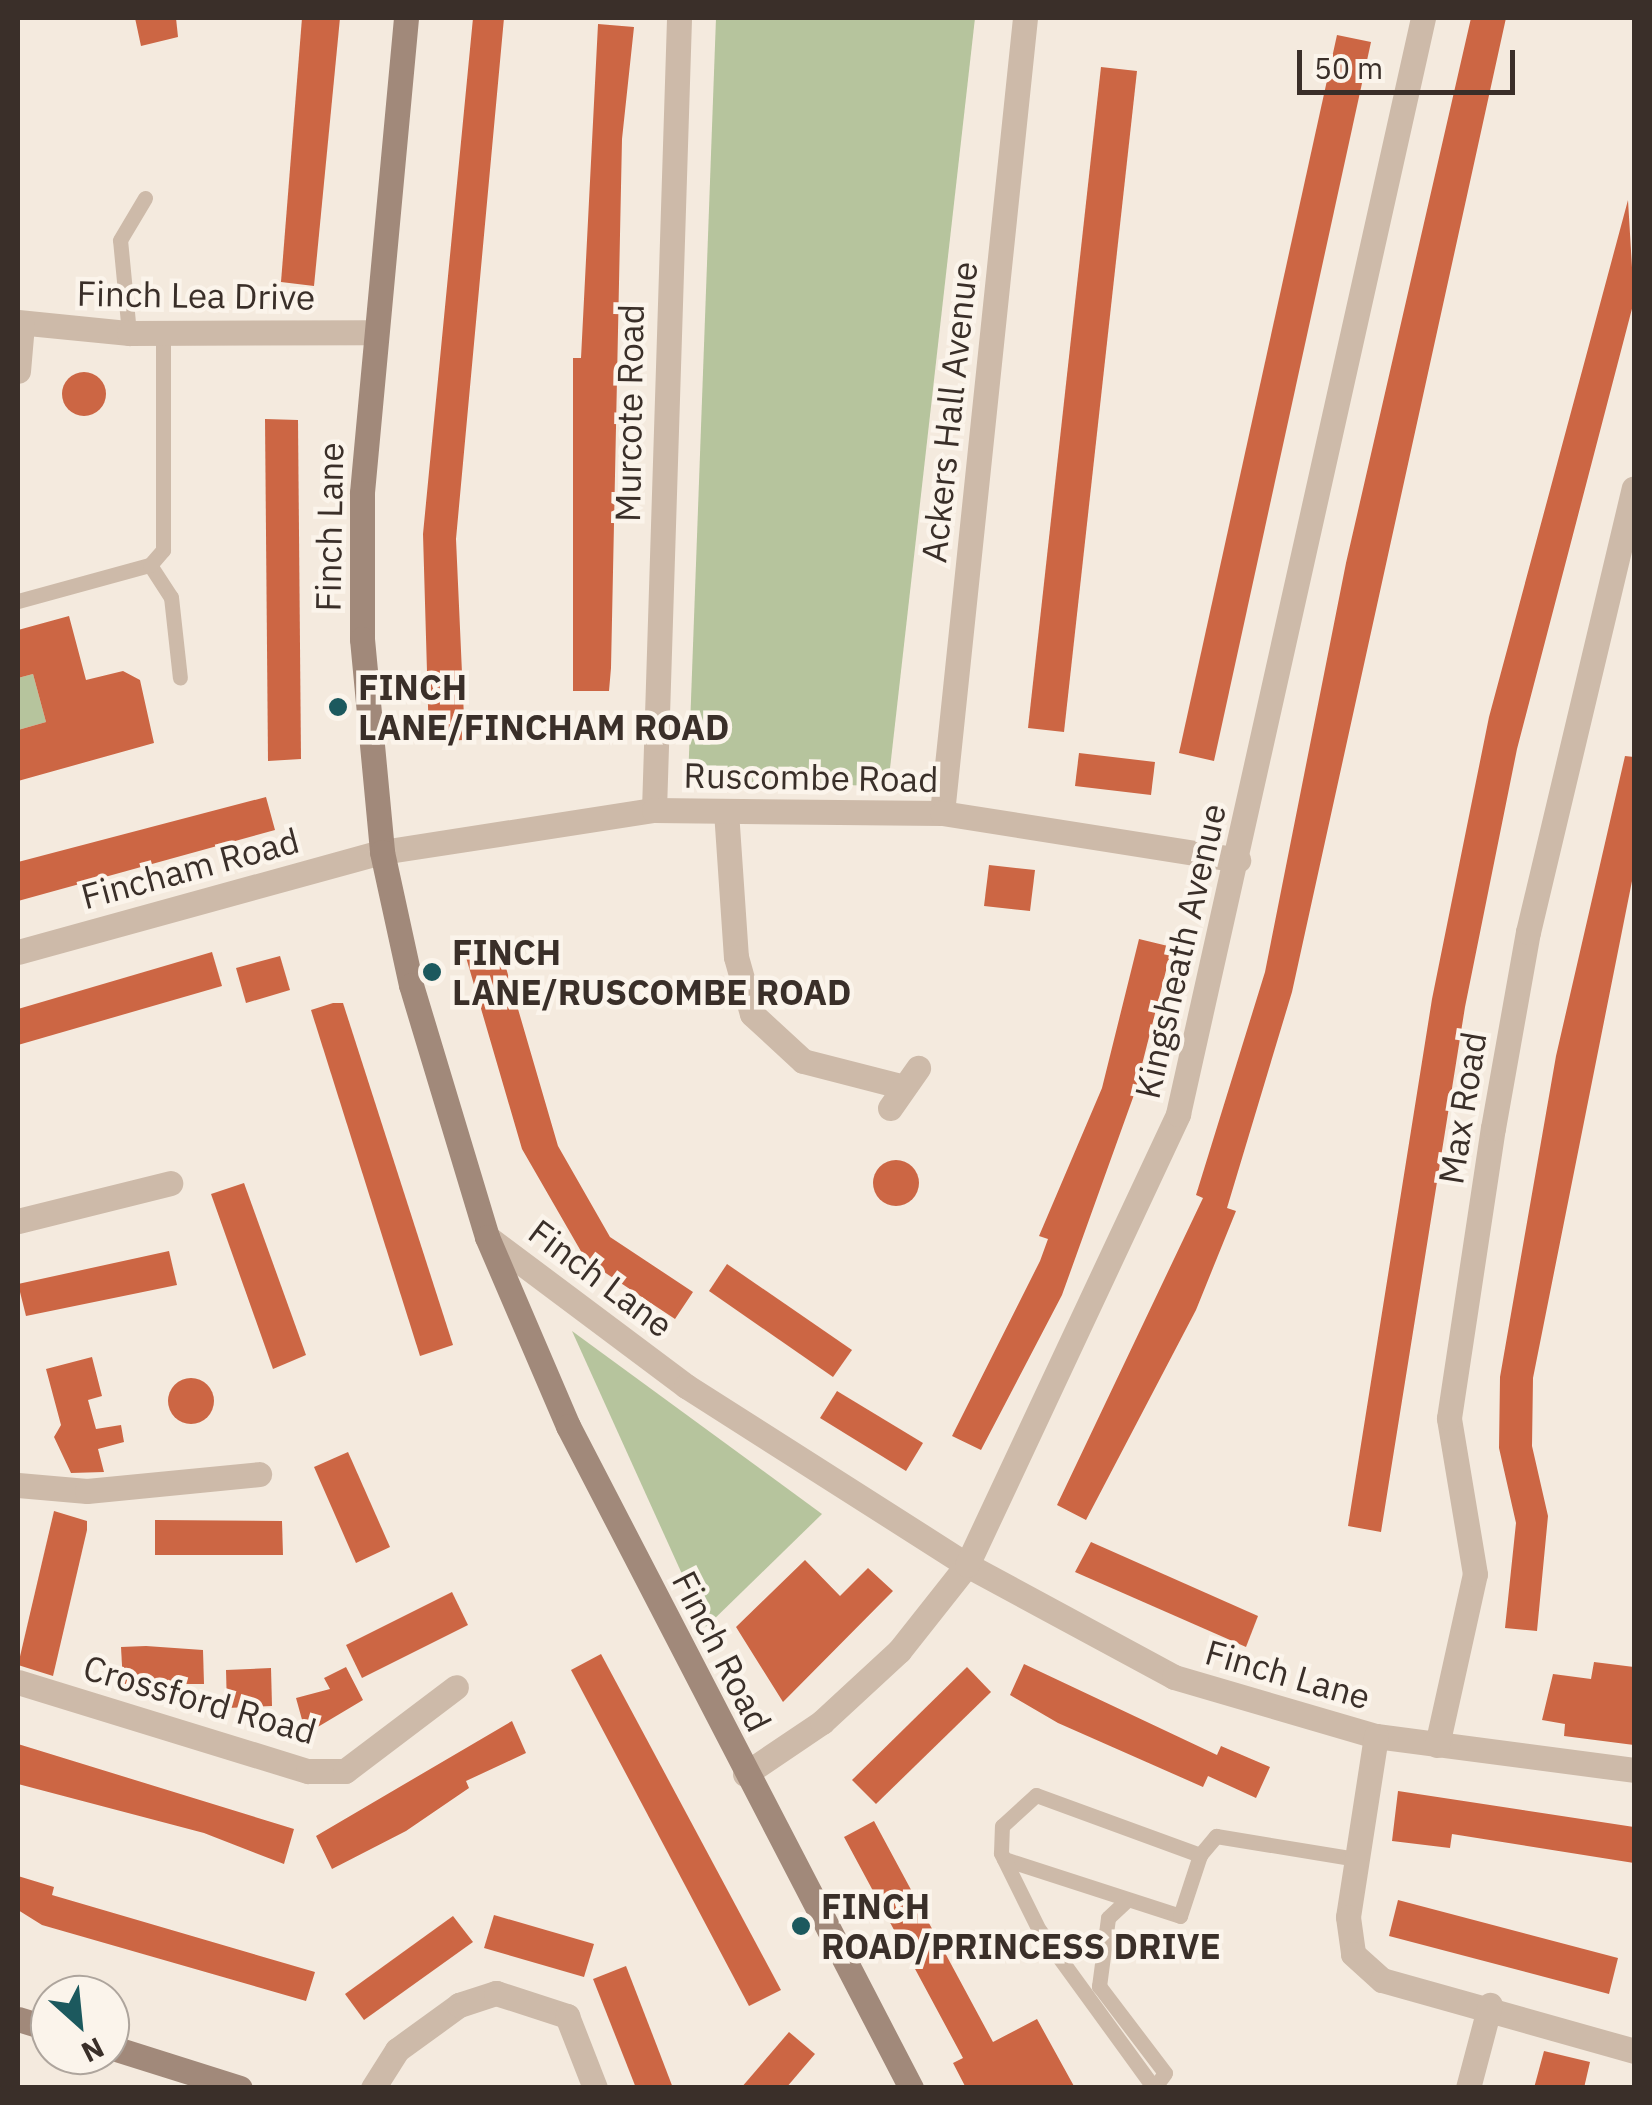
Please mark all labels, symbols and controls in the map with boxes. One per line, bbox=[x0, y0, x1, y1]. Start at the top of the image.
scale bar bbox=[1302, 30, 1520, 92]
text: 50 m bbox=[1314, 48, 1383, 87]
street label: Ackers Hall Avenue bbox=[912, 259, 986, 565]
street label: Finch Lea Drive bbox=[76, 272, 316, 318]
street label: Murcote Road bbox=[606, 304, 652, 522]
street label: Finch Lane bbox=[307, 442, 351, 612]
place label: FINCH LANE/FINCHAM ROAD bbox=[358, 666, 729, 748]
marker: FINCH LANE/FINCHAM ROAD bbox=[327, 696, 349, 718]
street label: Ruscombe Road bbox=[683, 754, 939, 800]
street label: Kingsheath Avenue bbox=[1126, 799, 1234, 1103]
street label: Fincham Road bbox=[77, 819, 303, 917]
place label: FINCH LANE/RUSCOMBE ROAD bbox=[452, 931, 851, 1013]
marker: FINCH LANE/RUSCOMBE ROAD bbox=[421, 961, 443, 983]
street label: Max Road bbox=[1429, 1029, 1495, 1187]
street label: Finch Lane bbox=[521, 1210, 681, 1346]
street label: Finch Road bbox=[664, 1564, 780, 1738]
street label: Finch Lane bbox=[1201, 1630, 1375, 1718]
street label: Crossford Road bbox=[79, 1646, 321, 1752]
place label: FINCH ROAD/PRINCESS DRIVE bbox=[821, 1885, 1221, 1967]
marker: FINCH ROAD/PRINCESS DRIVE bbox=[790, 1915, 812, 1937]
north arrow bbox=[30, 1975, 130, 2075]
text: N bbox=[76, 2029, 110, 2071]

